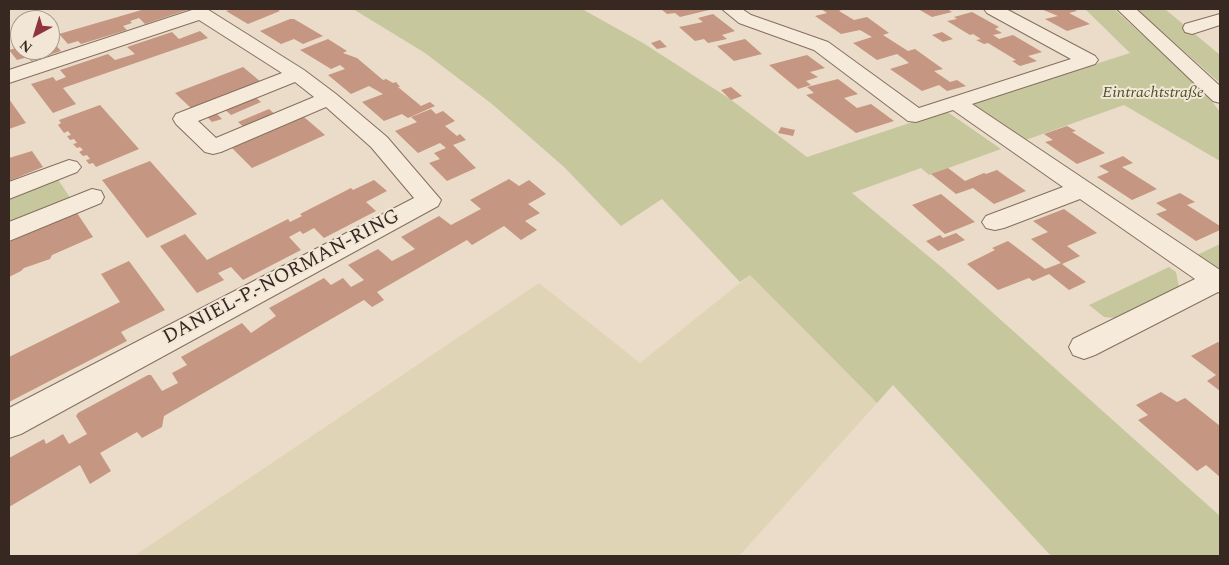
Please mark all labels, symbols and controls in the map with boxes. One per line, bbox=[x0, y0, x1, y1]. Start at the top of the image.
north arrow bbox=[10, 10, 60, 60]
text: N bbox=[15, 35, 37, 58]
park label: Eintrachtstraße bbox=[1102, 84, 1204, 104]
street label: DANIEL-P.-NORMAN-RING bbox=[160, 205, 404, 351]

